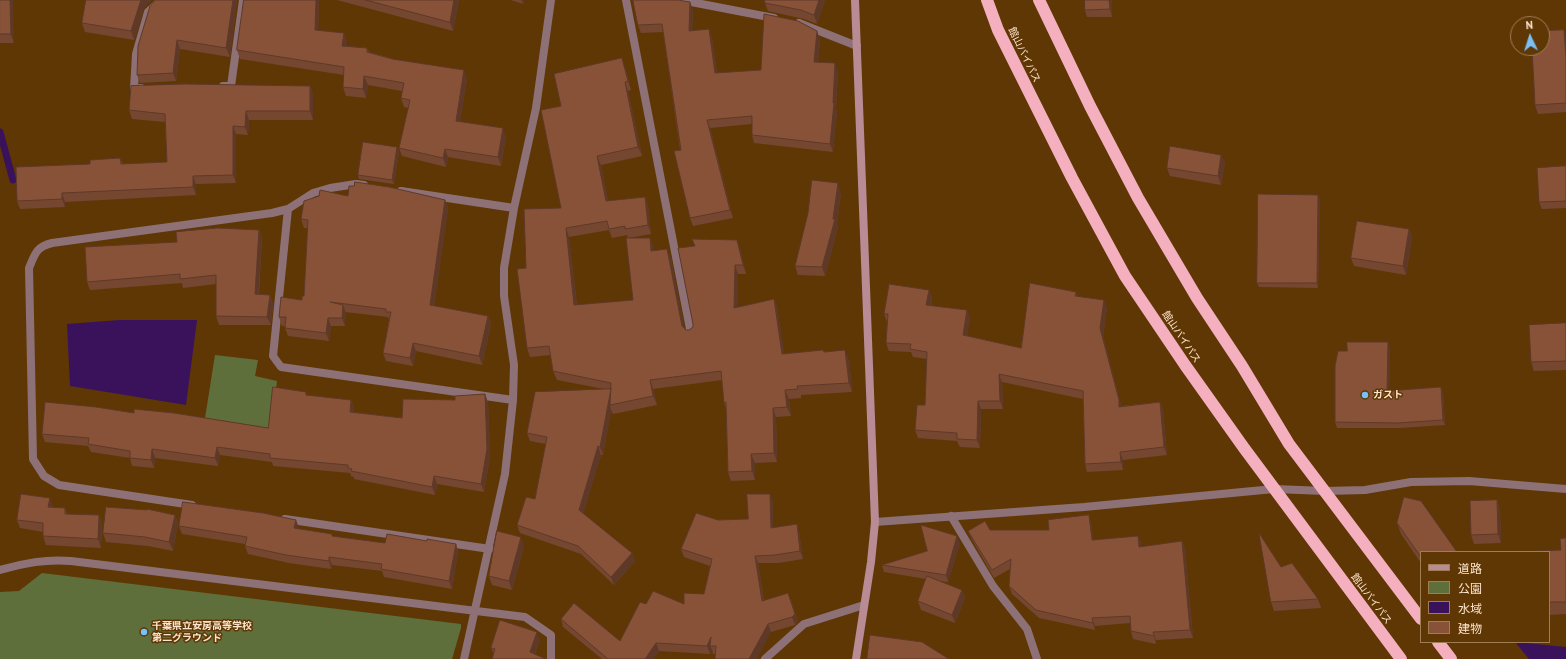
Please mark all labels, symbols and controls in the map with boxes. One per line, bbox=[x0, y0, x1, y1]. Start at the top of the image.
north arrow bbox=[1510, 16, 1550, 56]
text: N bbox=[1525, 18, 1533, 32]
street label: 館山バイパス bbox=[1005, 25, 1043, 85]
street label: 館山バイパス bbox=[1159, 309, 1203, 365]
place label: ガスト bbox=[1373, 389, 1403, 401]
marker: ガスト bbox=[1360, 390, 1370, 400]
legend bbox=[1420, 551, 1550, 643]
text: 道路 bbox=[1458, 561, 1482, 576]
street label: 館山バイパス bbox=[1348, 571, 1394, 627]
text: 公園 bbox=[1458, 581, 1482, 596]
text: 水域 bbox=[1458, 601, 1482, 616]
place label: 千葉県立安房高等学校 第二グラウンド bbox=[152, 620, 252, 644]
text: 建物 bbox=[1458, 621, 1482, 636]
marker: 千葉県立安房高等学校 第二グラウンド bbox=[139, 627, 149, 637]

